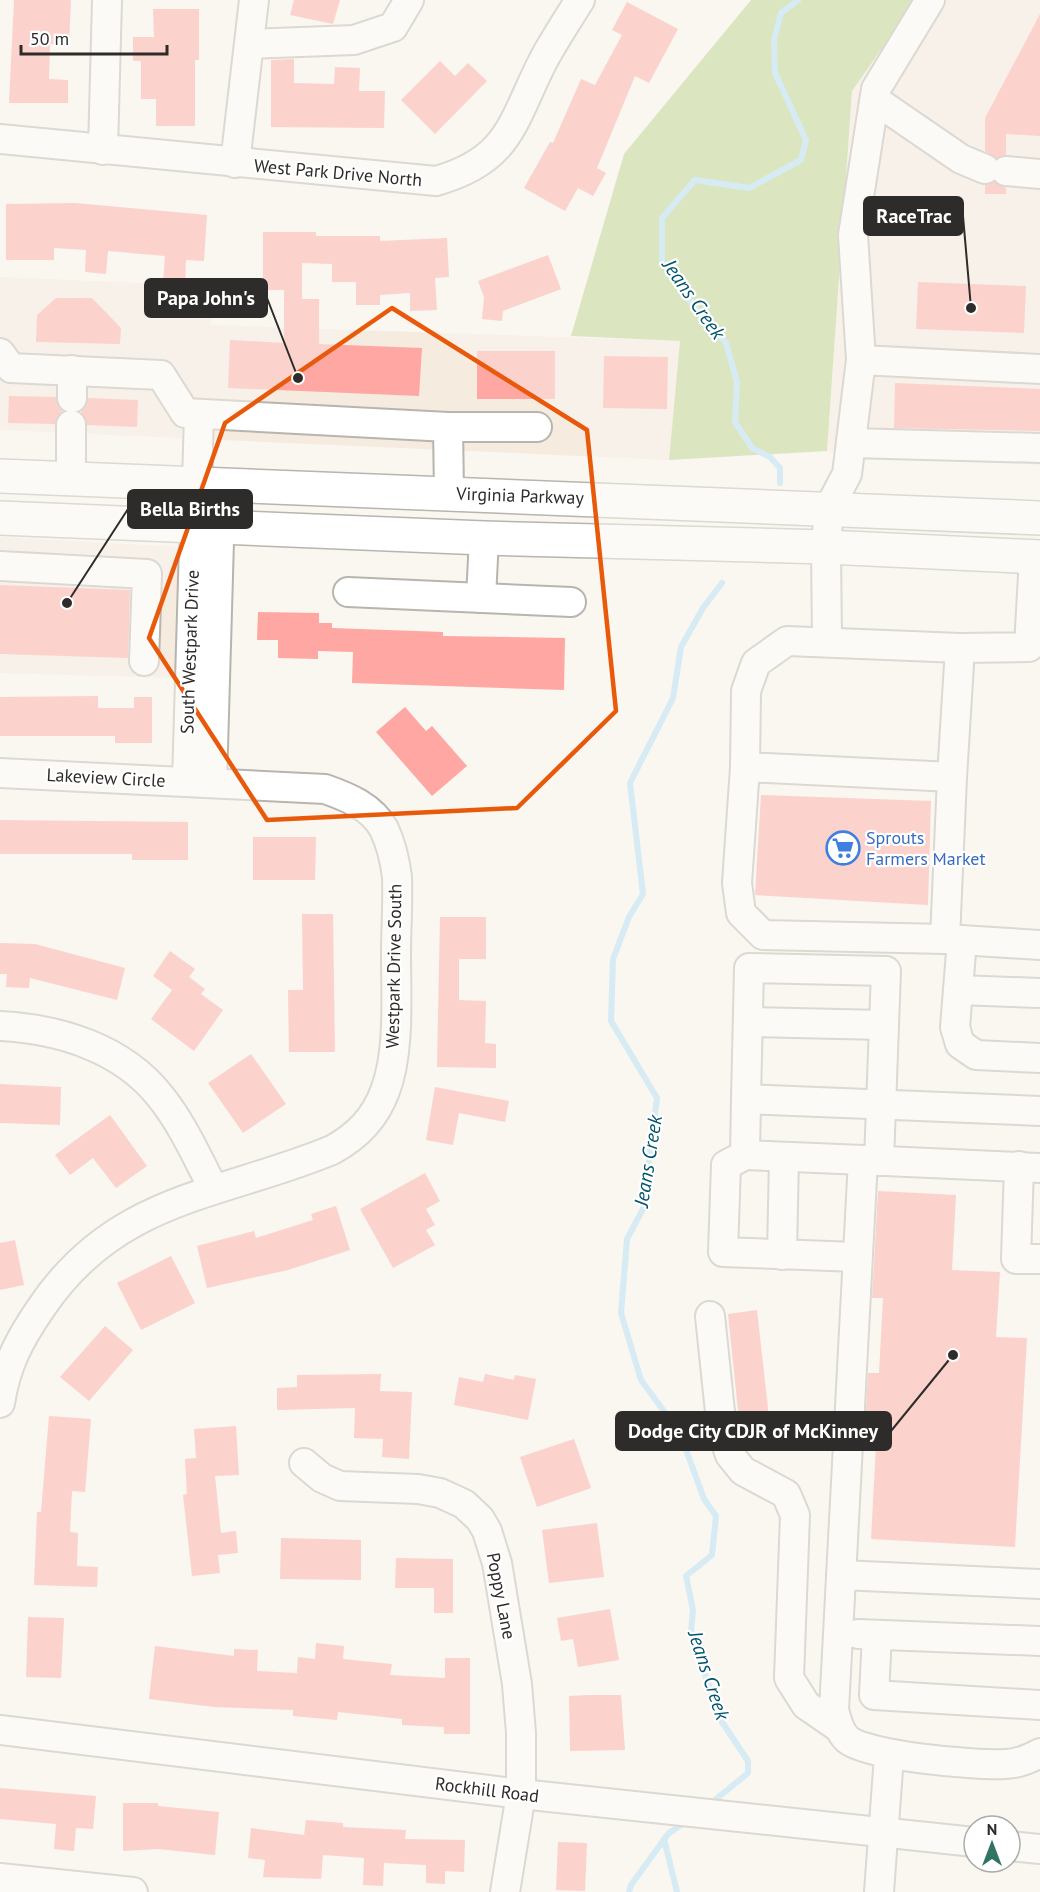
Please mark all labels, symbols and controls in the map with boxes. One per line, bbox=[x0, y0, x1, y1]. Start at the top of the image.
scale bar bbox=[21, 18, 166, 56]
text: 50 m bbox=[30, 27, 69, 50]
street label: West Park Drive North bbox=[253, 154, 423, 191]
callout: RaceTrac bbox=[864, 197, 963, 235]
text: RaceTrac bbox=[876, 203, 952, 229]
water label: Jeans Creek bbox=[656, 252, 732, 345]
callout: Papa John's bbox=[145, 279, 267, 317]
text: Papa John's bbox=[157, 285, 255, 311]
street label: Virginia Parkway bbox=[455, 482, 585, 509]
callout: Bella Births bbox=[128, 490, 252, 528]
text: Bella Births bbox=[140, 496, 240, 522]
street label: South Westpark Drive bbox=[175, 569, 204, 734]
street label: Lakeview Circle bbox=[46, 763, 166, 792]
place label: Sprouts Farmers Market bbox=[866, 826, 986, 870]
supermarket icon: Sprouts Farmers Market bbox=[825, 830, 861, 866]
street label: Westpark Drive South bbox=[381, 883, 406, 1049]
water label: Jeans Creek bbox=[628, 1112, 668, 1211]
callout: Dodge City CDJR of McKinney bbox=[616, 1412, 891, 1450]
text: Dodge City CDJR of McKinney bbox=[628, 1418, 878, 1444]
street label: Poppy Lane bbox=[482, 1551, 521, 1641]
water label: Jeans Creek bbox=[682, 1625, 736, 1724]
street label: Rockhill Road bbox=[434, 1772, 540, 1807]
north arrow bbox=[962, 1814, 1022, 1874]
text: N bbox=[987, 1819, 997, 1839]

